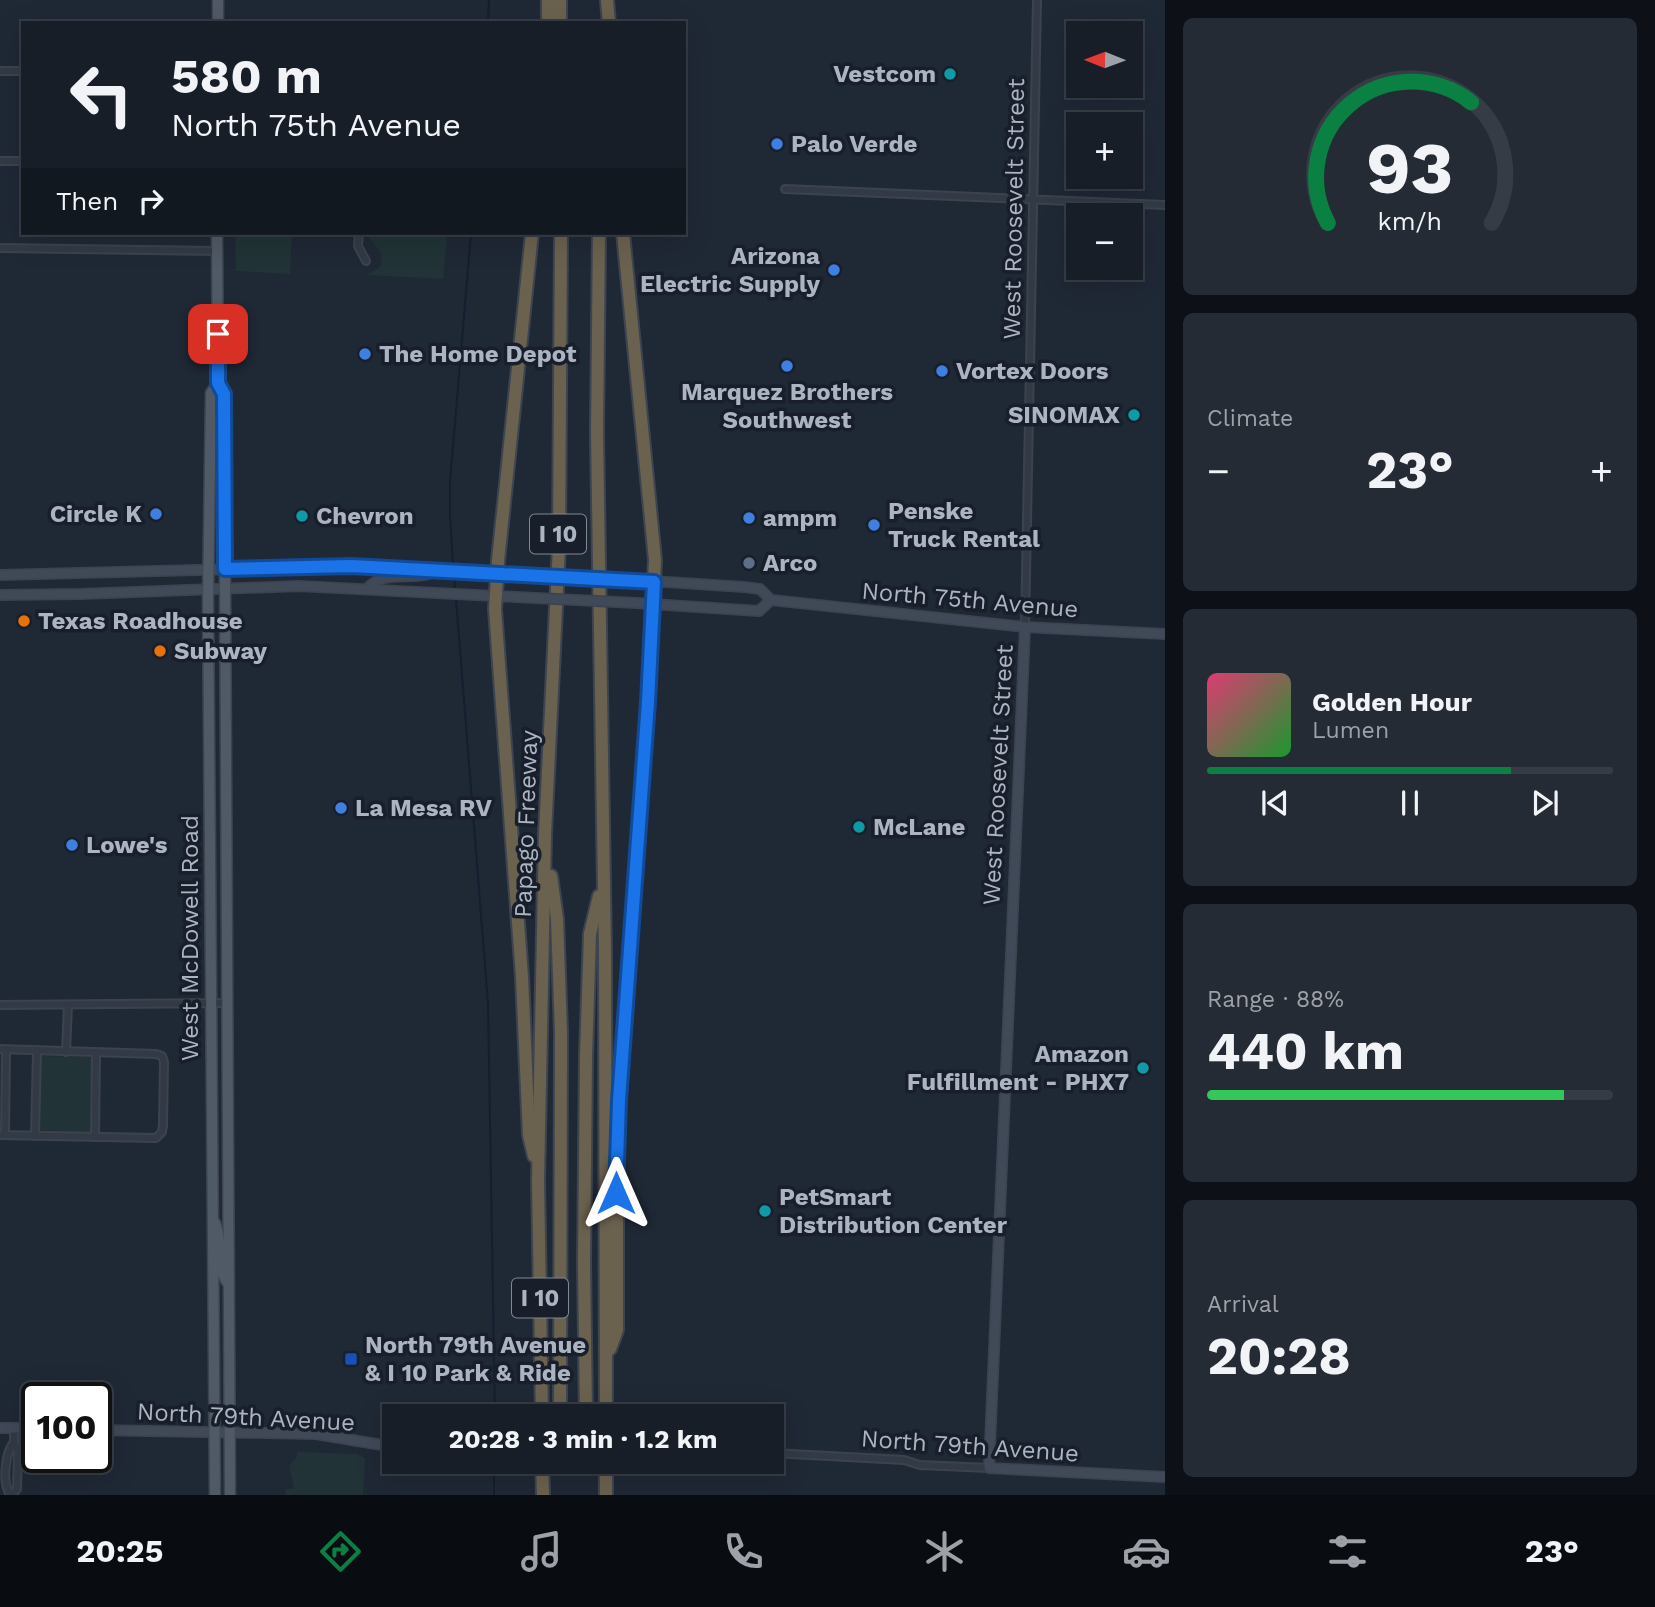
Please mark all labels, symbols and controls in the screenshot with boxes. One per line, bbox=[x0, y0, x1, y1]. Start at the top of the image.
north arrow bbox=[1066, 21, 1143, 98]
map controls bbox=[1066, 21, 1143, 280]
text: 580 m bbox=[171, 47, 322, 105]
icon: left bbox=[56, 49, 147, 140]
place label: Vestcom bbox=[833, 60, 936, 88]
marker: Vestcom bbox=[942, 66, 958, 82]
street label: West Roosevelt Street bbox=[998, 78, 1030, 340]
text: North 75th Avenue bbox=[171, 106, 461, 144]
button: + bbox=[1066, 112, 1143, 189]
text: 93 bbox=[1366, 125, 1454, 211]
place label: Palo Verde bbox=[791, 130, 917, 158]
marker: Palo Verde bbox=[769, 136, 785, 152]
icon: right bbox=[132, 182, 170, 220]
text: Then bbox=[56, 186, 118, 216]
button: − bbox=[1066, 203, 1143, 280]
text: km/h bbox=[1378, 207, 1442, 236]
place label: Arizona Electric Supply bbox=[640, 242, 820, 298]
marker: Arizona Electric Supply bbox=[826, 262, 842, 278]
pin bbox=[188, 304, 248, 364]
icon: arrive bbox=[199, 315, 237, 353]
place label: The Home Depot bbox=[379, 340, 577, 368]
marker: The Home Depot bbox=[357, 346, 373, 362]
place label: Vortex Doors bbox=[956, 357, 1109, 385]
marker: Marquez Brothers Southwest bbox=[779, 358, 795, 374]
marker: Vortex Doors bbox=[934, 363, 950, 379]
place label: Marquez Brothers Southwest bbox=[681, 378, 893, 434]
place label: SINOMAX bbox=[1008, 401, 1120, 429]
text: Climate bbox=[1207, 405, 1293, 432]
marker: SINOMAX bbox=[1126, 407, 1142, 423]
text: 23° bbox=[1366, 440, 1454, 501]
text: − bbox=[1207, 449, 1230, 493]
text: + bbox=[1590, 449, 1613, 493]
place label: Penske Truck Rental bbox=[888, 497, 1040, 553]
place label: Circle K bbox=[50, 500, 142, 528]
place label: Chevron bbox=[316, 502, 414, 530]
place label: ampm bbox=[763, 504, 837, 532]
marker: Circle K bbox=[148, 506, 164, 522]
marker: Chevron bbox=[294, 508, 310, 524]
marker: ampm bbox=[741, 510, 757, 526]
road number: I 10 bbox=[530, 514, 586, 554]
marker: Penske Truck Rental bbox=[866, 517, 882, 533]
place label: Arco bbox=[763, 549, 817, 577]
marker: Arco bbox=[741, 555, 757, 571]
street label: North 75th Avenue bbox=[860, 577, 1080, 623]
place label: Texas Roadhouse bbox=[38, 607, 243, 635]
marker: Texas Roadhouse bbox=[16, 613, 32, 629]
place label: Subway bbox=[174, 637, 268, 665]
marker: Subway bbox=[152, 643, 168, 659]
street label: West Roosevelt Street bbox=[977, 644, 1019, 906]
text: Golden Hour bbox=[1312, 687, 1472, 717]
text: Lumen bbox=[1312, 717, 1389, 744]
street label: Papago Freeway bbox=[509, 729, 543, 918]
icon: previous bbox=[1256, 784, 1294, 822]
icon: pause bbox=[1391, 784, 1429, 822]
icon: next bbox=[1526, 784, 1564, 822]
place label: La Mesa RV bbox=[355, 794, 492, 822]
marker: La Mesa RV bbox=[333, 800, 349, 816]
place label: McLane bbox=[873, 813, 966, 841]
street label: West McDowell Road bbox=[176, 815, 204, 1061]
marker: McLane bbox=[851, 819, 867, 835]
place label: Lowe's bbox=[86, 831, 168, 859]
marker: Lowe's bbox=[64, 837, 80, 853]
text: Range · 88% bbox=[1207, 986, 1344, 1013]
text: 440 km bbox=[1207, 1021, 1404, 1082]
place label: Amazon Fulfillment - PHX7 bbox=[907, 1040, 1129, 1096]
marker: Amazon Fulfillment - PHX7 bbox=[1135, 1060, 1151, 1076]
position arrow bbox=[579, 1156, 653, 1230]
place label: PetSmart Distribution Center bbox=[779, 1183, 1008, 1239]
marker: PetSmart Distribution Center bbox=[757, 1203, 773, 1219]
road number: I 10 bbox=[512, 1278, 568, 1317]
text: Arrival bbox=[1207, 1291, 1279, 1318]
text: 20:28 bbox=[1207, 1326, 1351, 1387]
place label: North 79th Avenue & I 10 Park & Ride bbox=[365, 1331, 586, 1387]
marker: North 79th Avenue & I 10 Park & Ride bbox=[343, 1351, 359, 1367]
speed limit sign: 100 bbox=[21, 1382, 112, 1473]
street label: North 79th Avenue bbox=[136, 1397, 356, 1437]
text: 20:28 · 3 min · 1.2 km bbox=[449, 1424, 718, 1454]
street label: North 79th Avenue bbox=[860, 1424, 1080, 1468]
icon: directions bbox=[316, 1527, 365, 1576]
icon: music bbox=[517, 1527, 566, 1576]
icon: phone bbox=[719, 1527, 768, 1576]
icon: climate bbox=[920, 1527, 969, 1576]
icon: car bbox=[1122, 1527, 1171, 1576]
icon: filters bbox=[1323, 1527, 1372, 1576]
text: 20:25 bbox=[76, 1532, 163, 1570]
text: 23° bbox=[1525, 1532, 1579, 1570]

